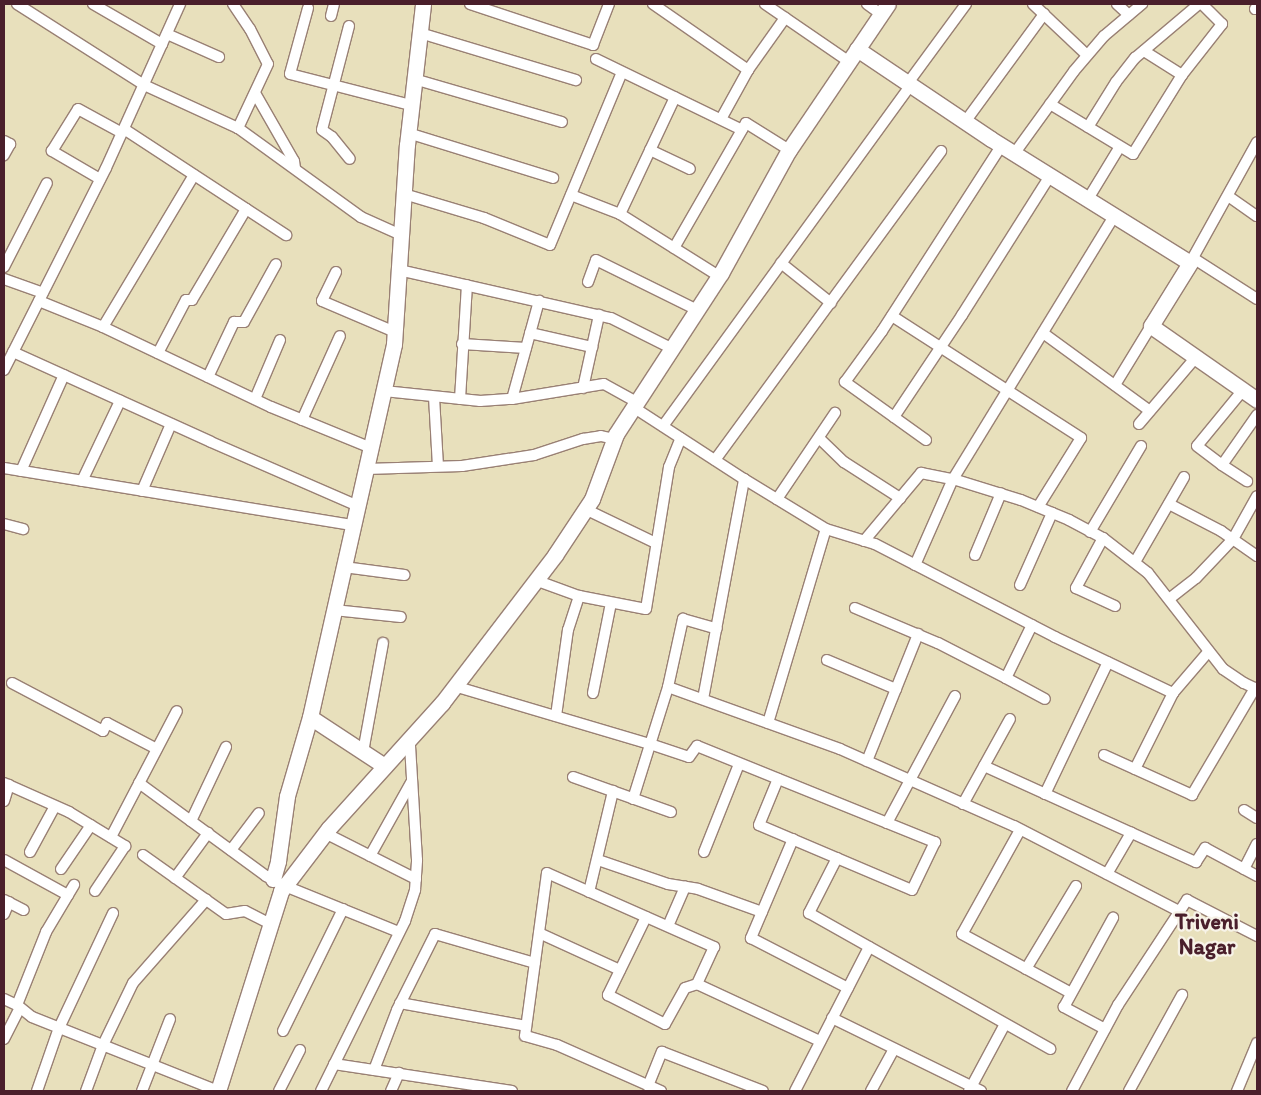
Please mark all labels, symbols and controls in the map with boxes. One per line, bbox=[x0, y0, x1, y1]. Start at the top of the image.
district label: Triveni Nagar bbox=[1175, 908, 1239, 959]

